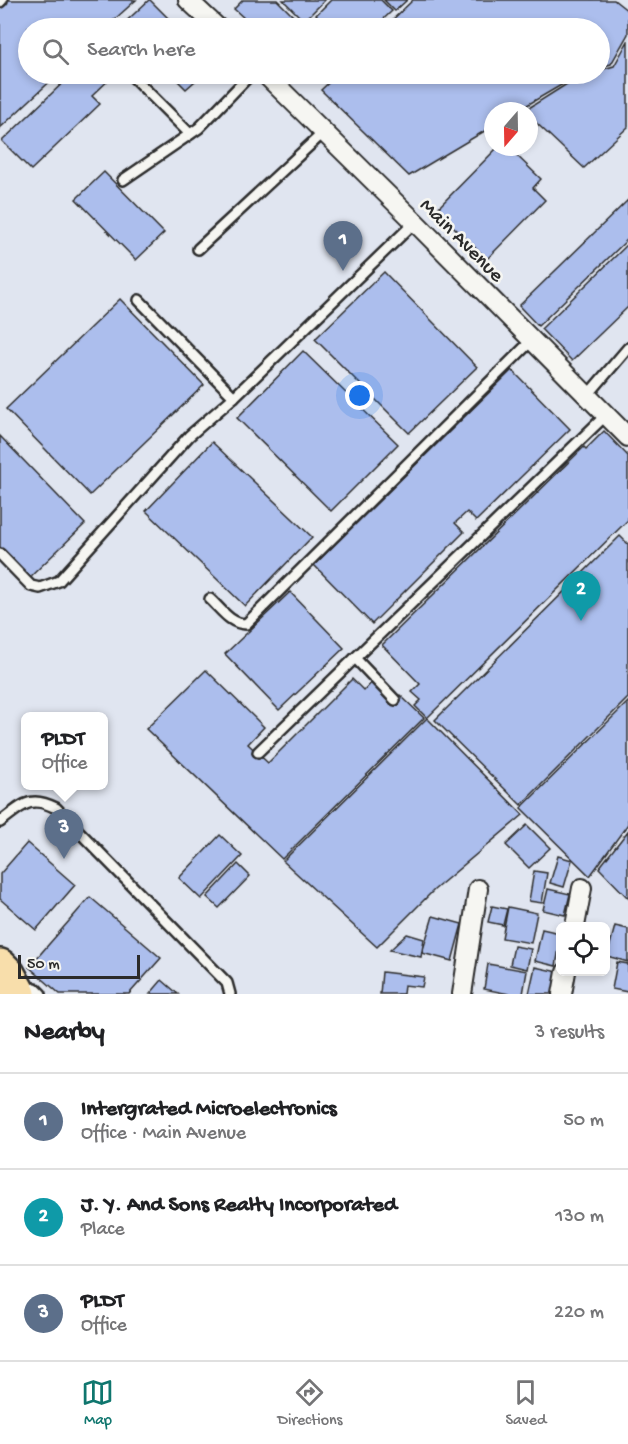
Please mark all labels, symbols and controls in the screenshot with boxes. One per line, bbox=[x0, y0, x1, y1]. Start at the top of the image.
search box bbox=[18, 18, 610, 84]
icon: search bbox=[39, 35, 72, 68]
text: Search here bbox=[87, 38, 195, 64]
north arrow bbox=[484, 102, 538, 156]
street label: Main Avenue bbox=[413, 194, 509, 290]
pin: 1 bbox=[324, 222, 362, 271]
your location bbox=[345, 381, 374, 410]
pin: 2 bbox=[562, 572, 600, 621]
popup bbox=[21, 712, 108, 790]
text: PLDT bbox=[42, 727, 85, 753]
text: Office bbox=[42, 753, 87, 776]
pin: 3 bbox=[44, 810, 84, 859]
map controls bbox=[556, 922, 610, 976]
button: locate bbox=[556, 922, 610, 976]
scale bar bbox=[18, 952, 140, 980]
text: 50 m bbox=[27, 956, 60, 975]
text: Nearby bbox=[24, 1018, 105, 1049]
text: 3 results bbox=[535, 1022, 604, 1045]
text: Intergrated Microelectronics bbox=[81, 1097, 337, 1123]
text: 1 bbox=[39, 1110, 48, 1133]
text: 50 m bbox=[563, 1110, 604, 1133]
text: Office · Main Avenue bbox=[81, 1123, 246, 1146]
text: J. Y. And Sons Realty Incorporated bbox=[81, 1193, 397, 1219]
text: 2 bbox=[39, 1206, 48, 1229]
text: 130 m bbox=[555, 1206, 604, 1229]
text: Place bbox=[81, 1219, 125, 1242]
text: PLDT bbox=[81, 1289, 124, 1315]
text: 3 bbox=[38, 1302, 49, 1325]
text: 220 m bbox=[554, 1302, 604, 1325]
text: Office bbox=[81, 1315, 127, 1338]
tab: Map bbox=[81, 1376, 114, 1431]
tab: Directions bbox=[277, 1376, 343, 1431]
tab: Saved bbox=[505, 1376, 546, 1431]

